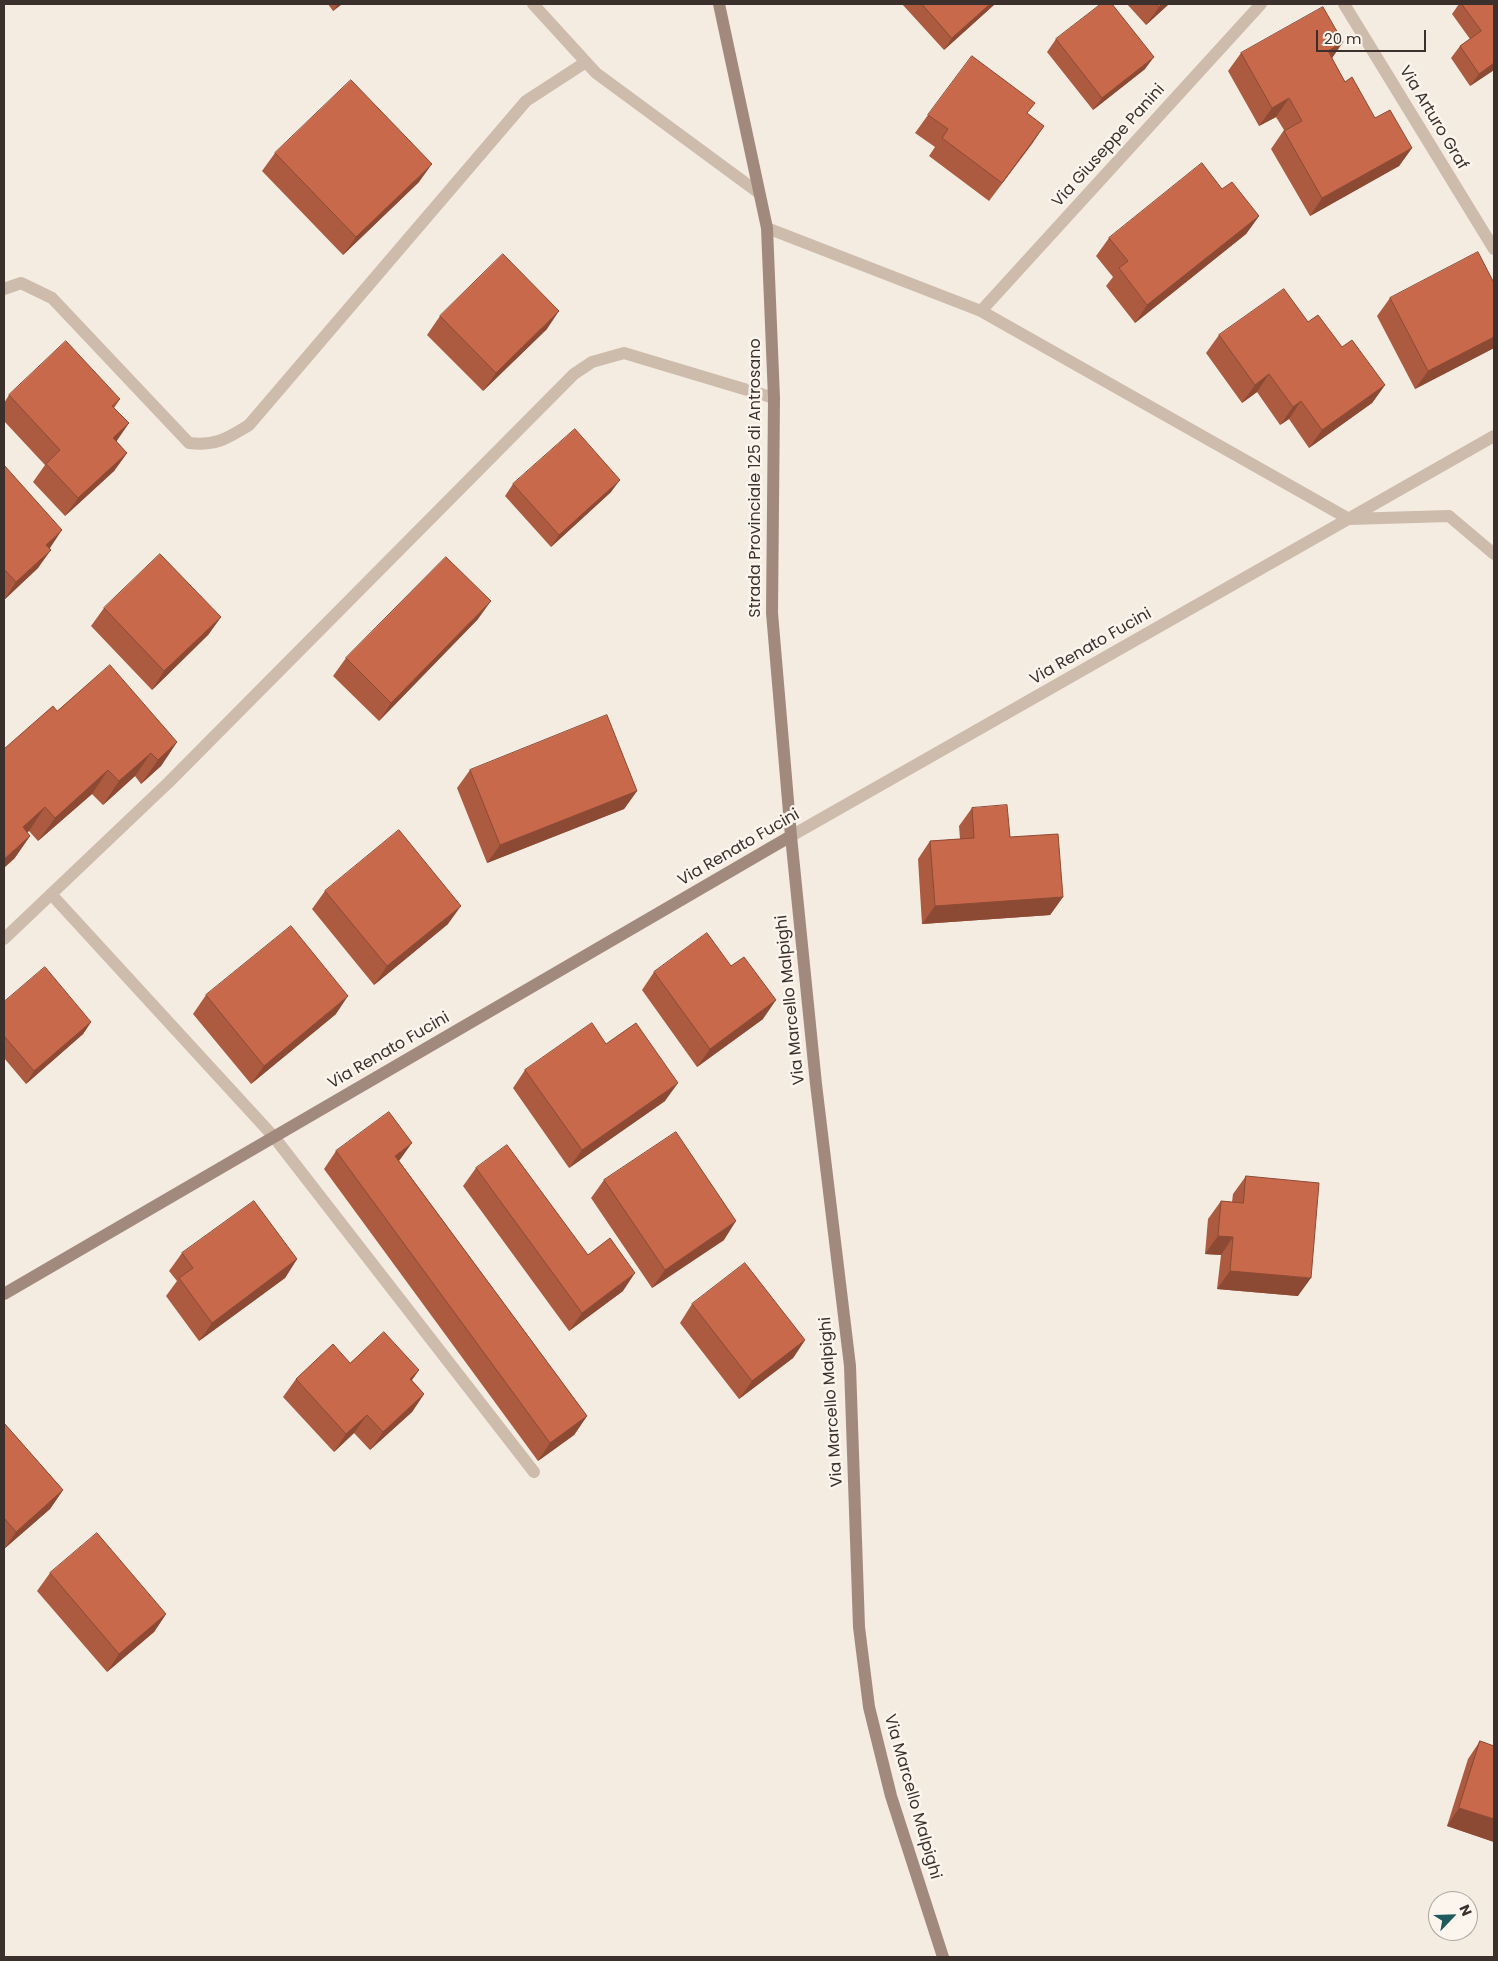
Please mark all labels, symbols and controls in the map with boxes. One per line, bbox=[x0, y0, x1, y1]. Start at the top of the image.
scale bar bbox=[1318, 20, 1428, 52]
text: 20 m bbox=[1324, 28, 1362, 49]
street label: Via Arturo Graf bbox=[1394, 63, 1472, 173]
street label: Via Giuseppe Panini bbox=[1049, 80, 1169, 212]
street label: Strada Provinciale 125 di Antrosano bbox=[746, 338, 766, 618]
street label: Via Renato Fucini bbox=[1027, 604, 1155, 690]
street label: Via Renato Fucini bbox=[675, 805, 803, 891]
street label: Via Marcello Malpighi bbox=[773, 914, 809, 1086]
street label: Via Renato Fucini bbox=[325, 1008, 453, 1094]
street label: Via Marcello Malpighi bbox=[816, 1316, 848, 1488]
street label: Via Marcello Malpighi bbox=[879, 1712, 945, 1882]
north arrow bbox=[1428, 1891, 1478, 1941]
text: N bbox=[1455, 1901, 1477, 1919]

